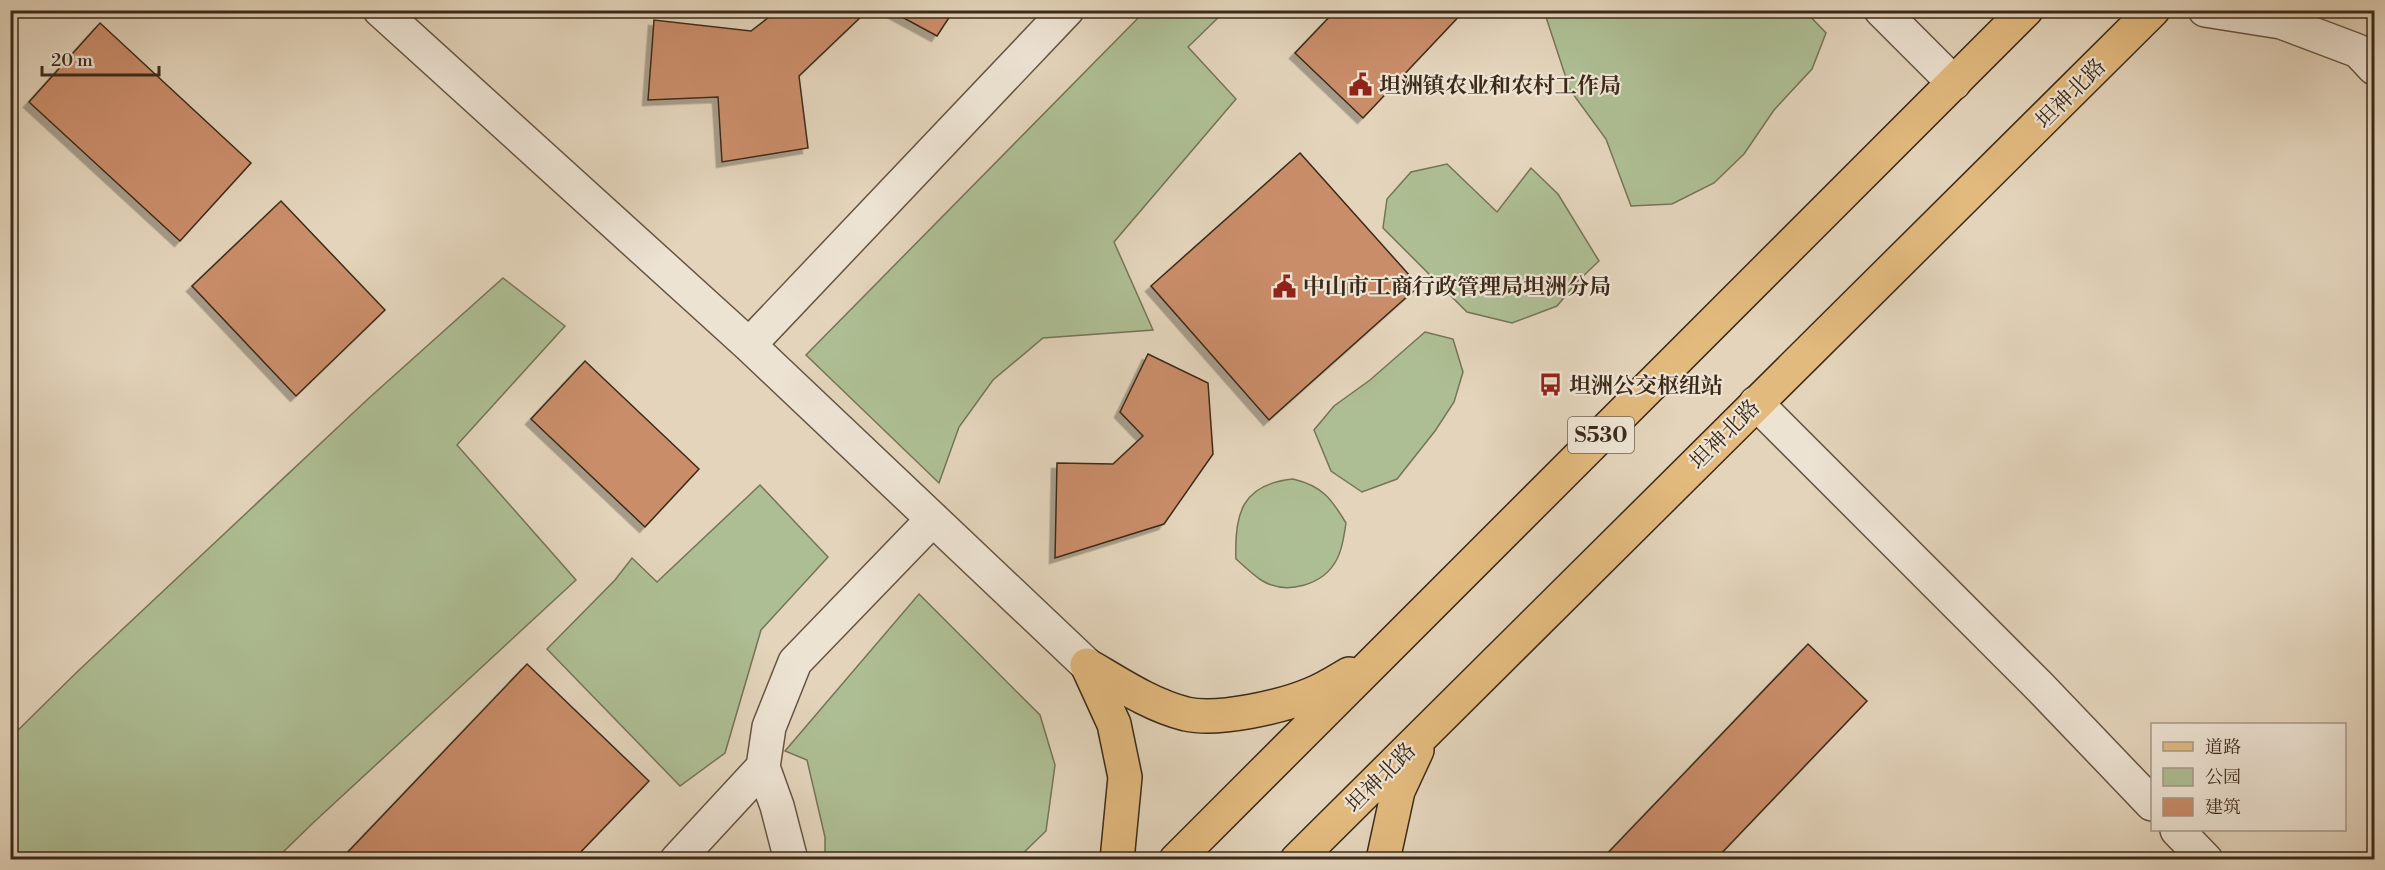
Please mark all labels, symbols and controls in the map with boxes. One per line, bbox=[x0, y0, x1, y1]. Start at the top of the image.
scale bar bbox=[42, 39, 159, 77]
text: 20 m bbox=[51, 49, 93, 72]
street label: 坦神北路 bbox=[2030, 53, 2112, 135]
public building icon: 坦洲镇农业和农村工作局 bbox=[1348, 72, 1374, 98]
place label: 坦洲镇农业和农村工作局 bbox=[1379, 73, 1621, 100]
public building icon: 中山市工商行政管理局坦洲分局 bbox=[1272, 273, 1298, 299]
place label: 中山市工商行政管理局坦洲分局 bbox=[1303, 274, 1611, 301]
bus stop icon: 坦洲公交枢纽站 bbox=[1538, 372, 1564, 398]
place label: 坦洲公交枢纽站 bbox=[1569, 373, 1723, 400]
street label: 坦神北路 bbox=[1684, 394, 1766, 476]
road number: S530 bbox=[1568, 417, 1634, 453]
legend bbox=[2151, 723, 2346, 831]
text: 道路 bbox=[2205, 736, 2241, 759]
street label: 坦神北路 bbox=[1340, 737, 1422, 819]
text: 公园 bbox=[2205, 766, 2241, 789]
text: 建筑 bbox=[2205, 796, 2241, 819]

